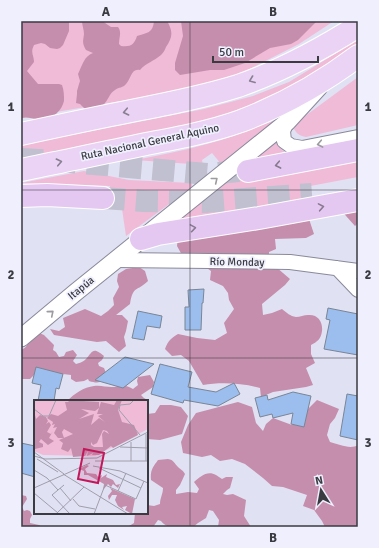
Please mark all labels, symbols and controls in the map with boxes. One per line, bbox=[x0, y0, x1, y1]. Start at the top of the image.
text: A bbox=[102, 4, 111, 20]
text: B bbox=[269, 4, 277, 20]
scale bar bbox=[213, 38, 318, 64]
text: 50 m bbox=[219, 45, 244, 60]
one-way arrow bbox=[248, 76, 255, 84]
text: 1 bbox=[7, 99, 15, 115]
text: 1 bbox=[364, 99, 372, 115]
one-way arrow bbox=[123, 107, 129, 115]
street label: Ruta Nacional General Aquino bbox=[80, 121, 221, 163]
one-way arrow bbox=[317, 140, 323, 148]
one-way arrow bbox=[56, 158, 62, 167]
one-way arrow bbox=[275, 160, 282, 168]
one-way arrow bbox=[211, 177, 218, 184]
one-way arrow bbox=[318, 203, 324, 211]
one-way arrow bbox=[190, 224, 196, 233]
street label: Río Monday bbox=[210, 255, 265, 269]
text: 2 bbox=[7, 267, 15, 283]
text: 2 bbox=[364, 267, 372, 283]
street label: Itapúa bbox=[65, 273, 97, 303]
one-way arrow bbox=[46, 310, 54, 317]
inset map bbox=[34, 400, 148, 514]
text: 3 bbox=[7, 435, 15, 451]
text: 3 bbox=[364, 435, 372, 451]
north arrow bbox=[301, 470, 341, 510]
text: N bbox=[314, 474, 324, 488]
text: A bbox=[102, 530, 111, 546]
text: B bbox=[269, 530, 277, 546]

